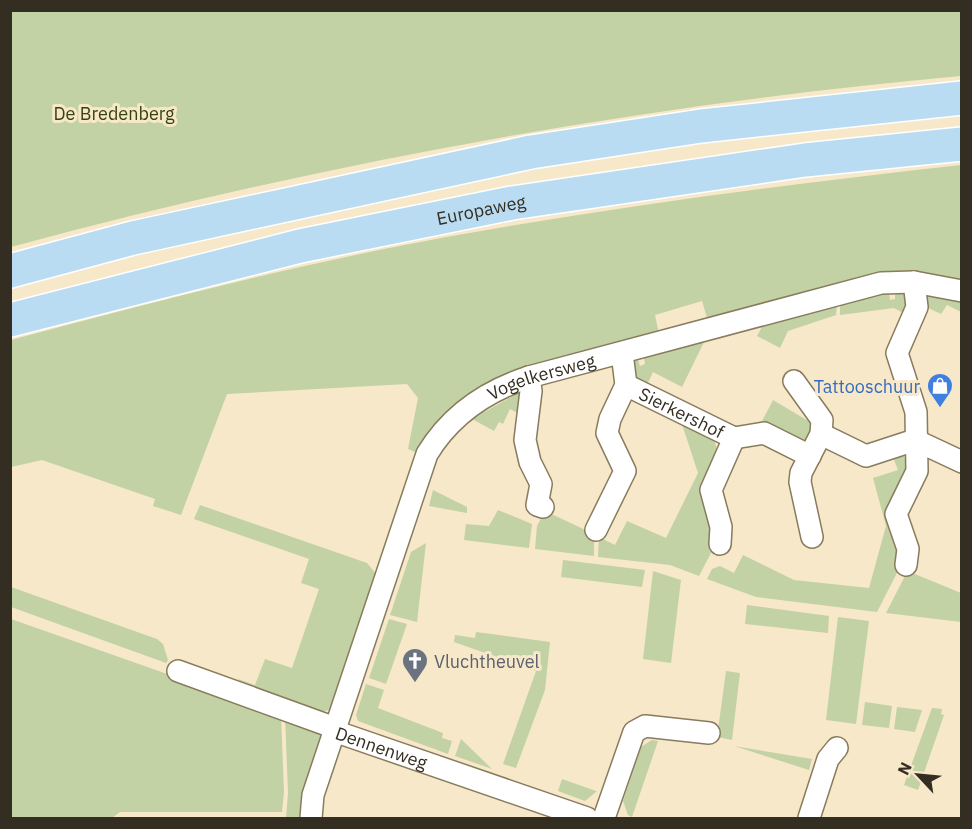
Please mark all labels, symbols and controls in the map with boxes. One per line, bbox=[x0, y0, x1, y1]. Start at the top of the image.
park label: De Bredenberg bbox=[54, 102, 175, 125]
street label: Europaweg bbox=[434, 190, 528, 230]
street label: Vogelkersweg bbox=[483, 348, 598, 405]
shop icon: Tattooschuur bbox=[925, 371, 955, 409]
place label: Tattooschuur bbox=[814, 375, 920, 398]
street label: Sierkershof bbox=[635, 382, 728, 443]
church icon: Vluchtheuvel bbox=[400, 646, 430, 684]
place label: Vluchtheuvel bbox=[434, 650, 540, 673]
street label: Dennenweg bbox=[333, 721, 431, 774]
north arrow bbox=[888, 745, 948, 805]
text: N bbox=[893, 759, 916, 778]

